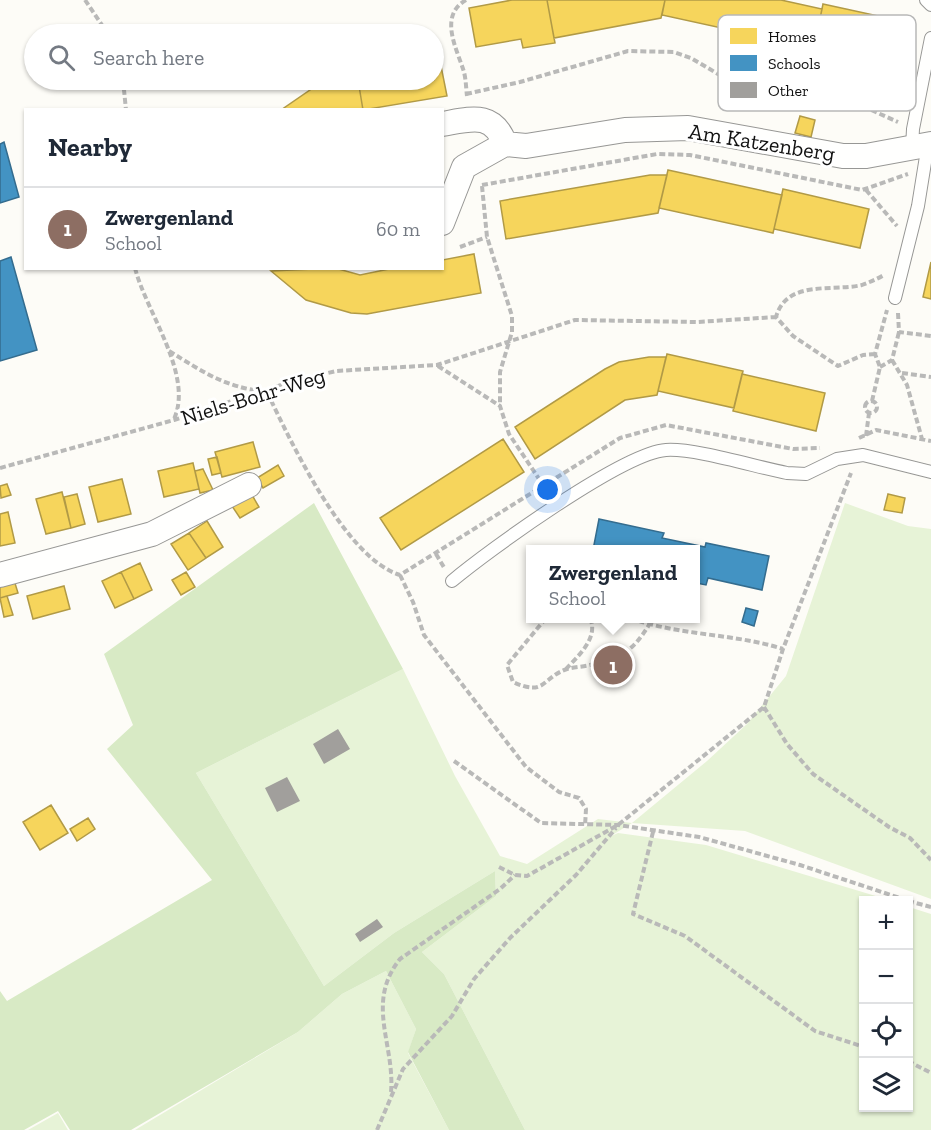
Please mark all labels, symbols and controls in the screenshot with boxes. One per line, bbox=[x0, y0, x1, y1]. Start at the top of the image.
legend bbox=[718, 15, 916, 111]
search box bbox=[24, 24, 444, 90]
text: Homes bbox=[768, 27, 816, 46]
icon: search bbox=[45, 41, 78, 74]
text: Search here bbox=[93, 44, 204, 71]
text: Schools bbox=[768, 54, 821, 73]
text: Other bbox=[768, 81, 809, 100]
street label: Am Katzenberg bbox=[687, 118, 837, 167]
text: Nearby bbox=[48, 131, 132, 163]
text: Zwergenland bbox=[105, 204, 233, 231]
text: 1 bbox=[63, 217, 72, 241]
text: 60 m bbox=[376, 217, 420, 241]
text: School bbox=[105, 231, 162, 255]
street label: Niels-Bohr-Weg bbox=[178, 362, 329, 431]
your location bbox=[533, 475, 562, 504]
popup bbox=[526, 545, 700, 623]
text: Zwergenland bbox=[549, 559, 677, 586]
text: School bbox=[549, 586, 606, 610]
pin: 1 bbox=[594, 642, 632, 688]
map controls bbox=[859, 896, 913, 1112]
button: + bbox=[859, 896, 913, 950]
button: − bbox=[859, 950, 913, 1004]
button: locate bbox=[859, 1004, 913, 1058]
button: layers bbox=[859, 1058, 913, 1112]

